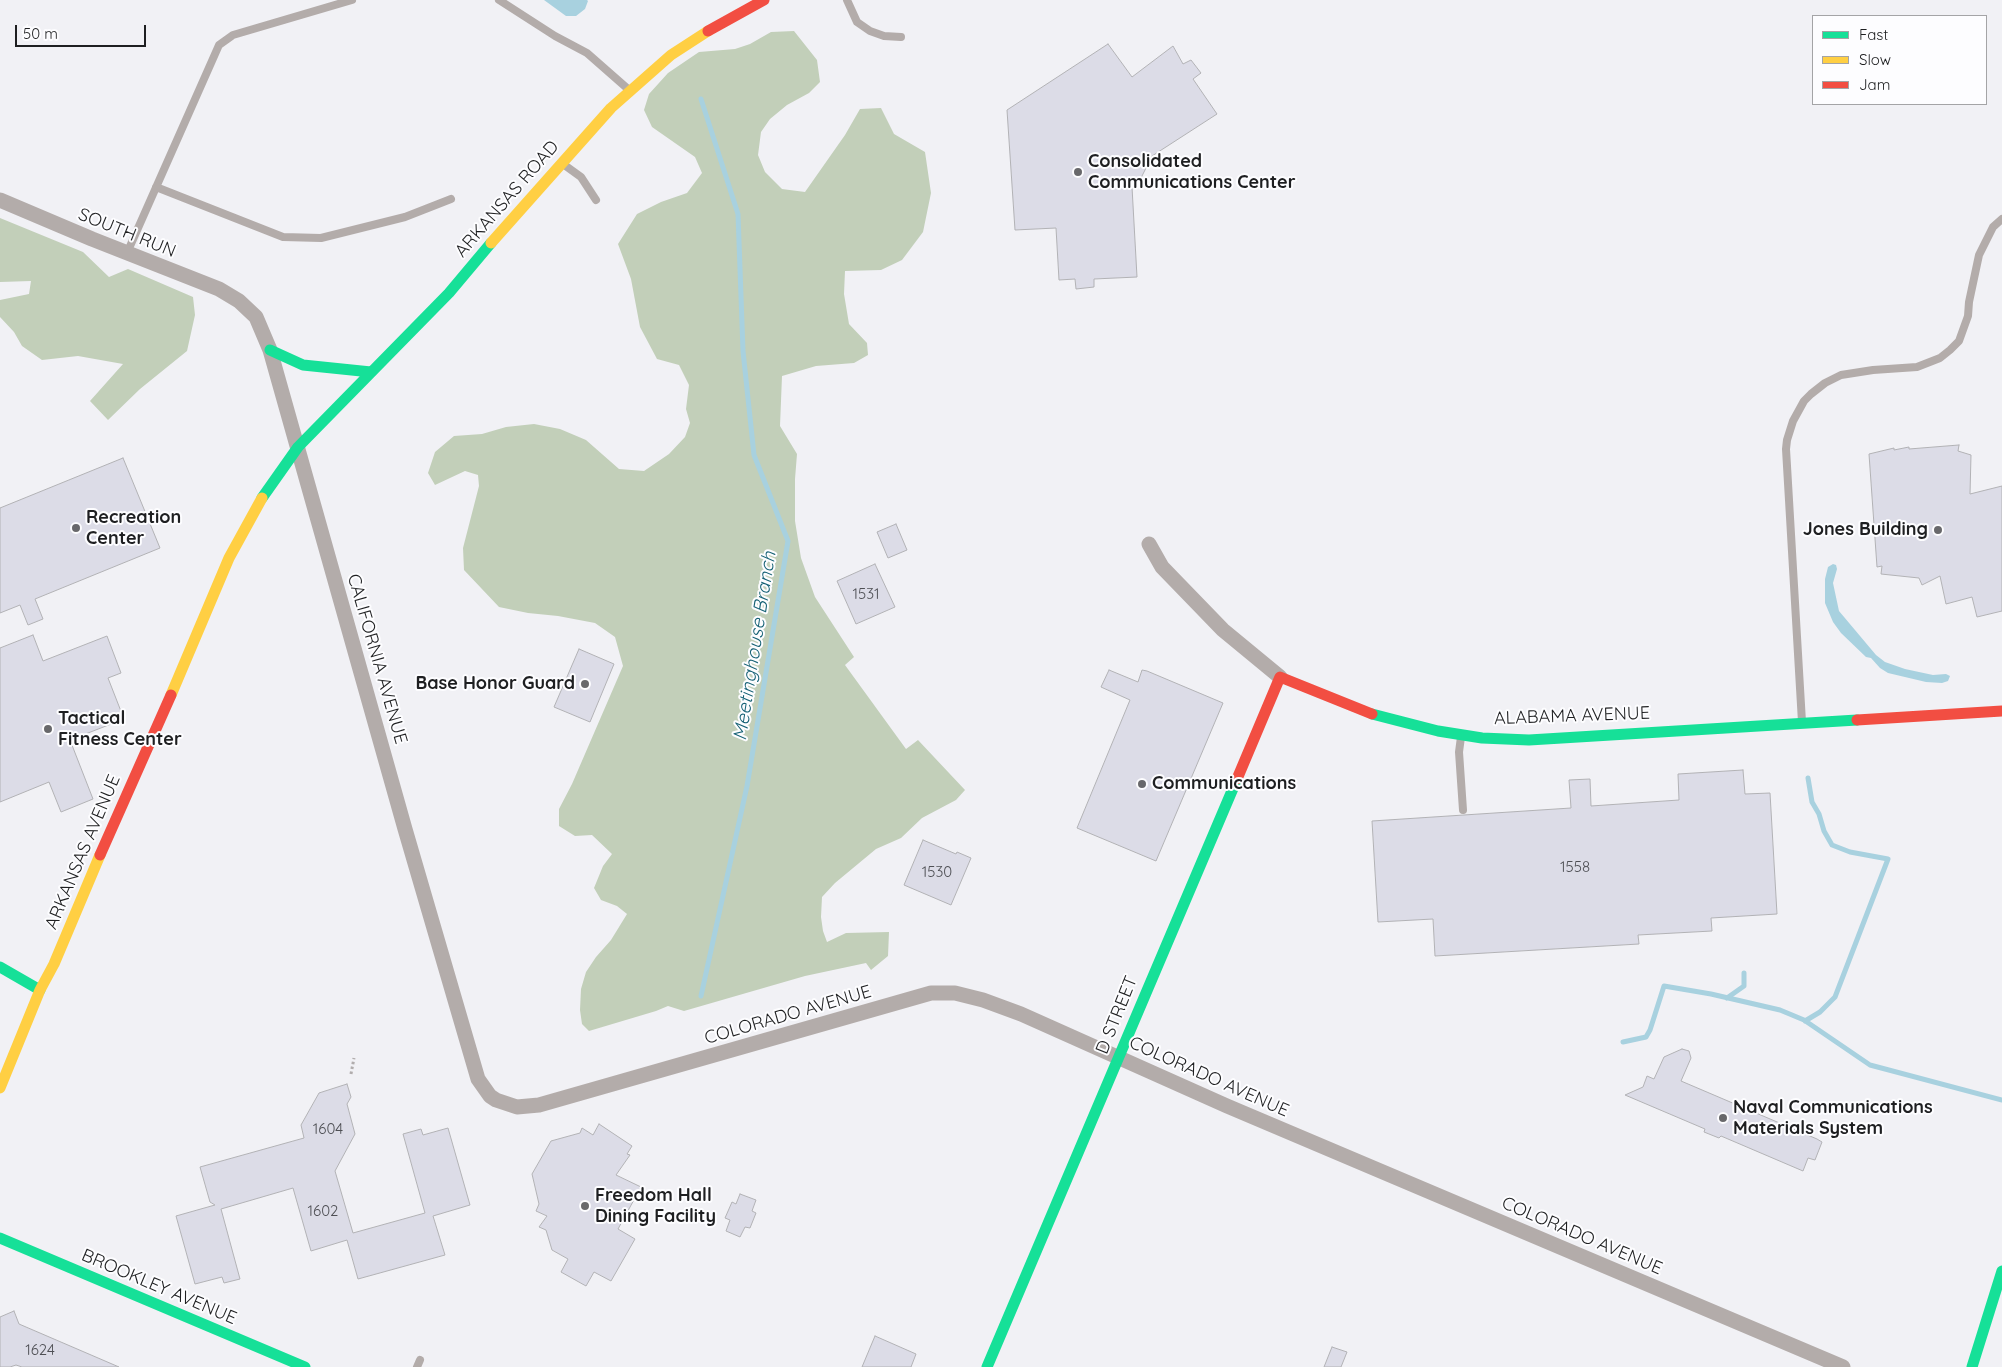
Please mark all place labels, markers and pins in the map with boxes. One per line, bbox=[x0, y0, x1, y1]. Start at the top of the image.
place label: Consolidated Communications Center bbox=[1088, 151, 1296, 193]
marker: Consolidated Communications Center bbox=[1072, 166, 1084, 178]
place label: Recreation Center bbox=[86, 507, 181, 550]
place label: Jones Building bbox=[1803, 519, 1928, 541]
marker: Recreation Center bbox=[70, 522, 82, 534]
marker: Jones Building bbox=[1932, 524, 1944, 536]
place label: Base Honor Guard bbox=[415, 673, 575, 695]
marker: Base Honor Guard bbox=[579, 678, 591, 690]
place label: Tactical Fitness Center bbox=[58, 708, 182, 751]
marker: Tactical Fitness Center bbox=[42, 723, 54, 735]
place label: Communications bbox=[1152, 773, 1296, 795]
marker: Communications bbox=[1136, 778, 1148, 790]
place label: Naval Communications Materials System bbox=[1733, 1097, 1933, 1140]
marker: Naval Communications Materials System bbox=[1717, 1112, 1729, 1124]
place label: Freedom Hall Dining Facility bbox=[595, 1185, 716, 1228]
marker: Freedom Hall Dining Facility bbox=[579, 1200, 591, 1212]

